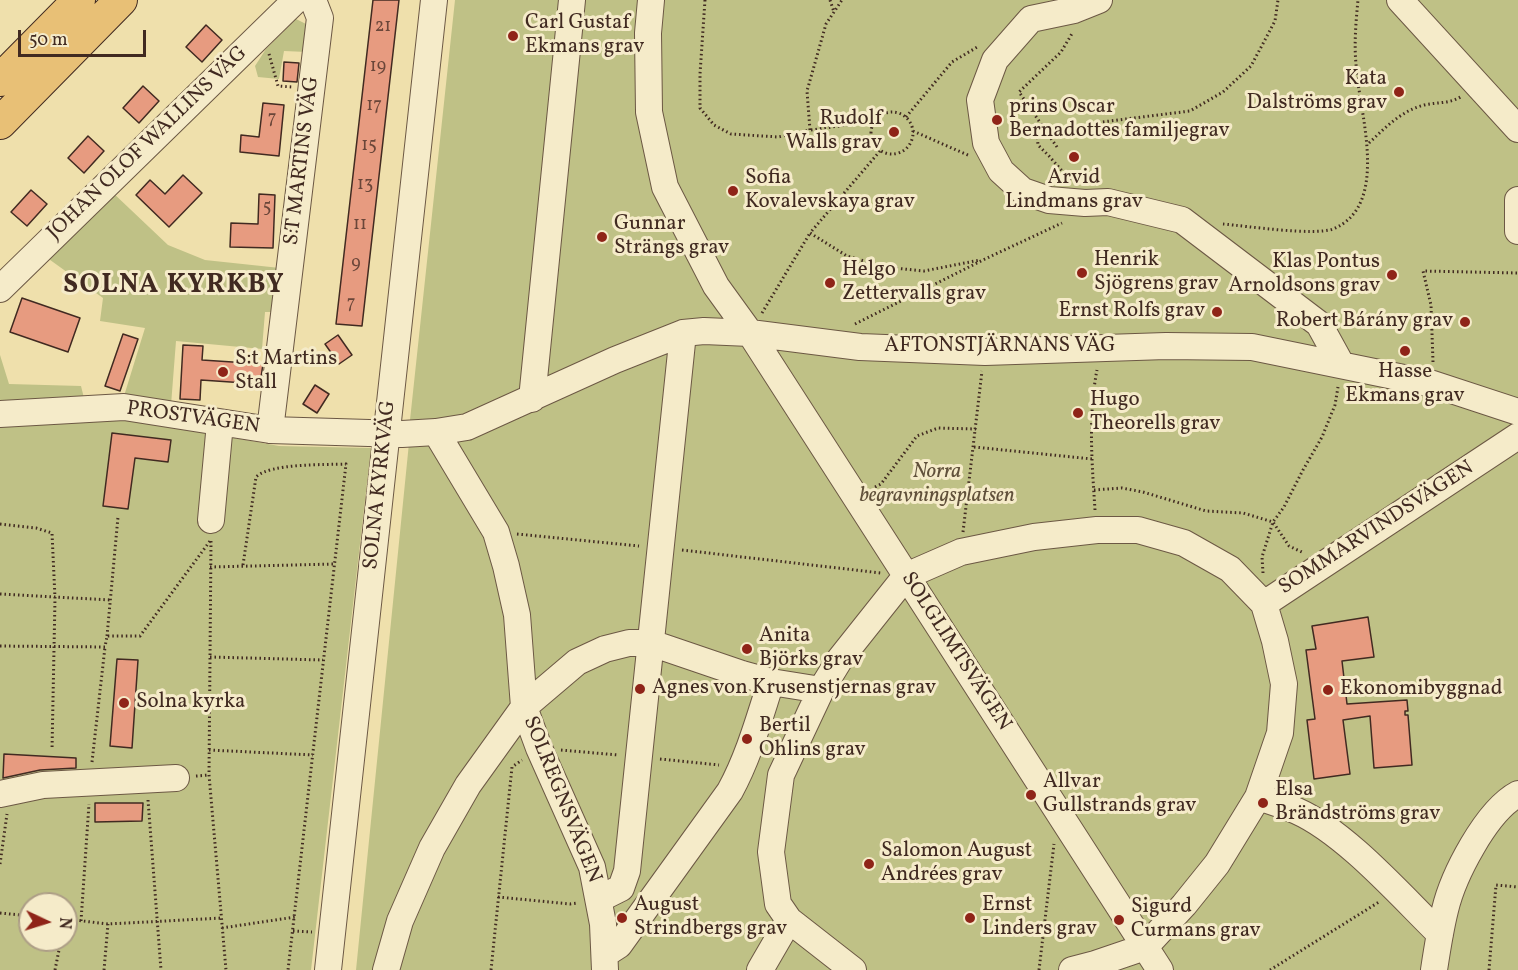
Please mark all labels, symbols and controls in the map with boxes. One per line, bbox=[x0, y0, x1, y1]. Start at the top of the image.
place label: Carl Gustaf Ekmans grav bbox=[525, 11, 644, 61]
house number: 21 bbox=[375, 17, 391, 39]
scale bar bbox=[21, 18, 148, 56]
text: 50 m bbox=[29, 28, 68, 53]
marker: Carl Gustaf Ekmans grav bbox=[506, 29, 520, 43]
street label: JOHAN OLOF WALLINS VÄG bbox=[43, 42, 253, 246]
house number: 19 bbox=[370, 57, 386, 79]
place label: Kata Dalströms grav bbox=[1246, 67, 1387, 117]
street label: S:T MARTINS VÄG bbox=[280, 75, 326, 247]
marker: Kata Dalströms grav bbox=[1392, 85, 1406, 99]
place label: prins Oscar Bernadottes familjegrav bbox=[1009, 95, 1229, 145]
house number: 17 bbox=[366, 96, 382, 118]
place label: Rudolf Walls grav bbox=[786, 107, 882, 157]
house number: 7 bbox=[268, 109, 276, 131]
marker: prins Oscar Bernadottes familjegrav bbox=[990, 113, 1004, 127]
marker: Rudolf Walls grav bbox=[887, 125, 901, 139]
house number: 15 bbox=[361, 136, 377, 158]
marker: Arvid Lindmans grav bbox=[1067, 150, 1081, 164]
place label: Sofia Kovalevskaya grav bbox=[745, 166, 915, 216]
place label: Arvid Lindmans grav bbox=[1005, 166, 1143, 216]
house number: 13 bbox=[357, 175, 373, 197]
marker: Sofia Kovalevskaya grav bbox=[726, 184, 740, 198]
house number: 5 bbox=[263, 198, 271, 220]
place label: Gunnar Strängs grav bbox=[614, 212, 729, 262]
house number: 11 bbox=[353, 215, 367, 237]
marker: Gunnar Strängs grav bbox=[595, 230, 609, 244]
place label: Henrik Sjögrens grav bbox=[1094, 248, 1218, 298]
place label: Klas Pontus Arnoldsons grav bbox=[1228, 250, 1380, 300]
house number: 9 bbox=[351, 254, 361, 276]
place label: Helgo Zettervalls grav bbox=[842, 258, 986, 308]
marker: Henrik Sjögrens grav bbox=[1075, 266, 1089, 280]
marker: Klas Pontus Arnoldsons grav bbox=[1385, 268, 1399, 282]
district label: SOLNA KYRKBY bbox=[63, 271, 285, 303]
marker: Helgo Zettervalls grav bbox=[823, 276, 837, 290]
house number: 7 bbox=[347, 294, 355, 316]
place label: Ernst Rolfs grav bbox=[1058, 299, 1205, 325]
marker: Ernst Rolfs grav bbox=[1210, 305, 1224, 319]
place label: Robert Bárány grav bbox=[1276, 309, 1453, 335]
marker: Robert Bárány grav bbox=[1458, 315, 1472, 329]
street label: AFTONSTJÄRNANS VÄG bbox=[884, 334, 1116, 360]
marker: Hasse Ekmans grav bbox=[1398, 344, 1412, 358]
place label: S:t Martins Stall bbox=[235, 347, 337, 397]
place label: Hasse Ekmans grav bbox=[1345, 360, 1465, 410]
marker: S:t Martins Stall bbox=[216, 365, 230, 379]
place label: Hugo Theorells grav bbox=[1090, 388, 1220, 438]
street label: PROSTVÄGEN bbox=[125, 397, 261, 441]
street label: SOLNA KYRKVÄG bbox=[360, 399, 402, 571]
marker: Hugo Theorells grav bbox=[1071, 406, 1085, 420]
street label: SOMMARVINDSVÄGEN bbox=[1275, 457, 1479, 601]
park label: Norra begravningsplatsen bbox=[859, 460, 1015, 510]
street label: SOLGLIMTSVÄGEN bbox=[894, 568, 1016, 736]
place label: Anita Björks grav bbox=[759, 624, 863, 674]
marker: Anita Björks grav bbox=[740, 642, 754, 656]
place label: Agnes von Krusenstjernas grav bbox=[652, 676, 936, 702]
place label: Ekonomibyggnad bbox=[1340, 677, 1502, 703]
marker: Agnes von Krusenstjernas grav bbox=[633, 682, 647, 696]
marker: Ekonomibyggnad bbox=[1321, 683, 1335, 697]
place label: Solna kyrka bbox=[136, 690, 246, 716]
marker: Solna kyrka bbox=[117, 696, 131, 710]
street label: SOLREGNSVÄGEN bbox=[516, 713, 606, 887]
place label: Bertil Ohlins grav bbox=[759, 714, 866, 764]
marker: Bertil Ohlins grav bbox=[740, 732, 754, 746]
place label: Allvar Gullstrands grav bbox=[1043, 770, 1196, 820]
place label: Elsa Brändströms grav bbox=[1275, 778, 1440, 828]
marker: Allvar Gullstrands grav bbox=[1024, 788, 1038, 802]
marker: Elsa Brändströms grav bbox=[1256, 796, 1270, 810]
place label: Salomon August Andrées grav bbox=[881, 839, 1032, 889]
marker: Salomon August Andrées grav bbox=[862, 857, 876, 871]
north arrow bbox=[18, 892, 78, 952]
place label: August Strindbergs grav bbox=[634, 893, 787, 943]
place label: Ernst Linders grav bbox=[982, 893, 1097, 943]
place label: Sigurd Curmans grav bbox=[1131, 895, 1261, 945]
marker: August Strindbergs grav bbox=[615, 911, 629, 925]
marker: Ernst Linders grav bbox=[963, 911, 977, 925]
marker: Sigurd Curmans grav bbox=[1112, 913, 1126, 927]
text: N bbox=[53, 917, 75, 930]

